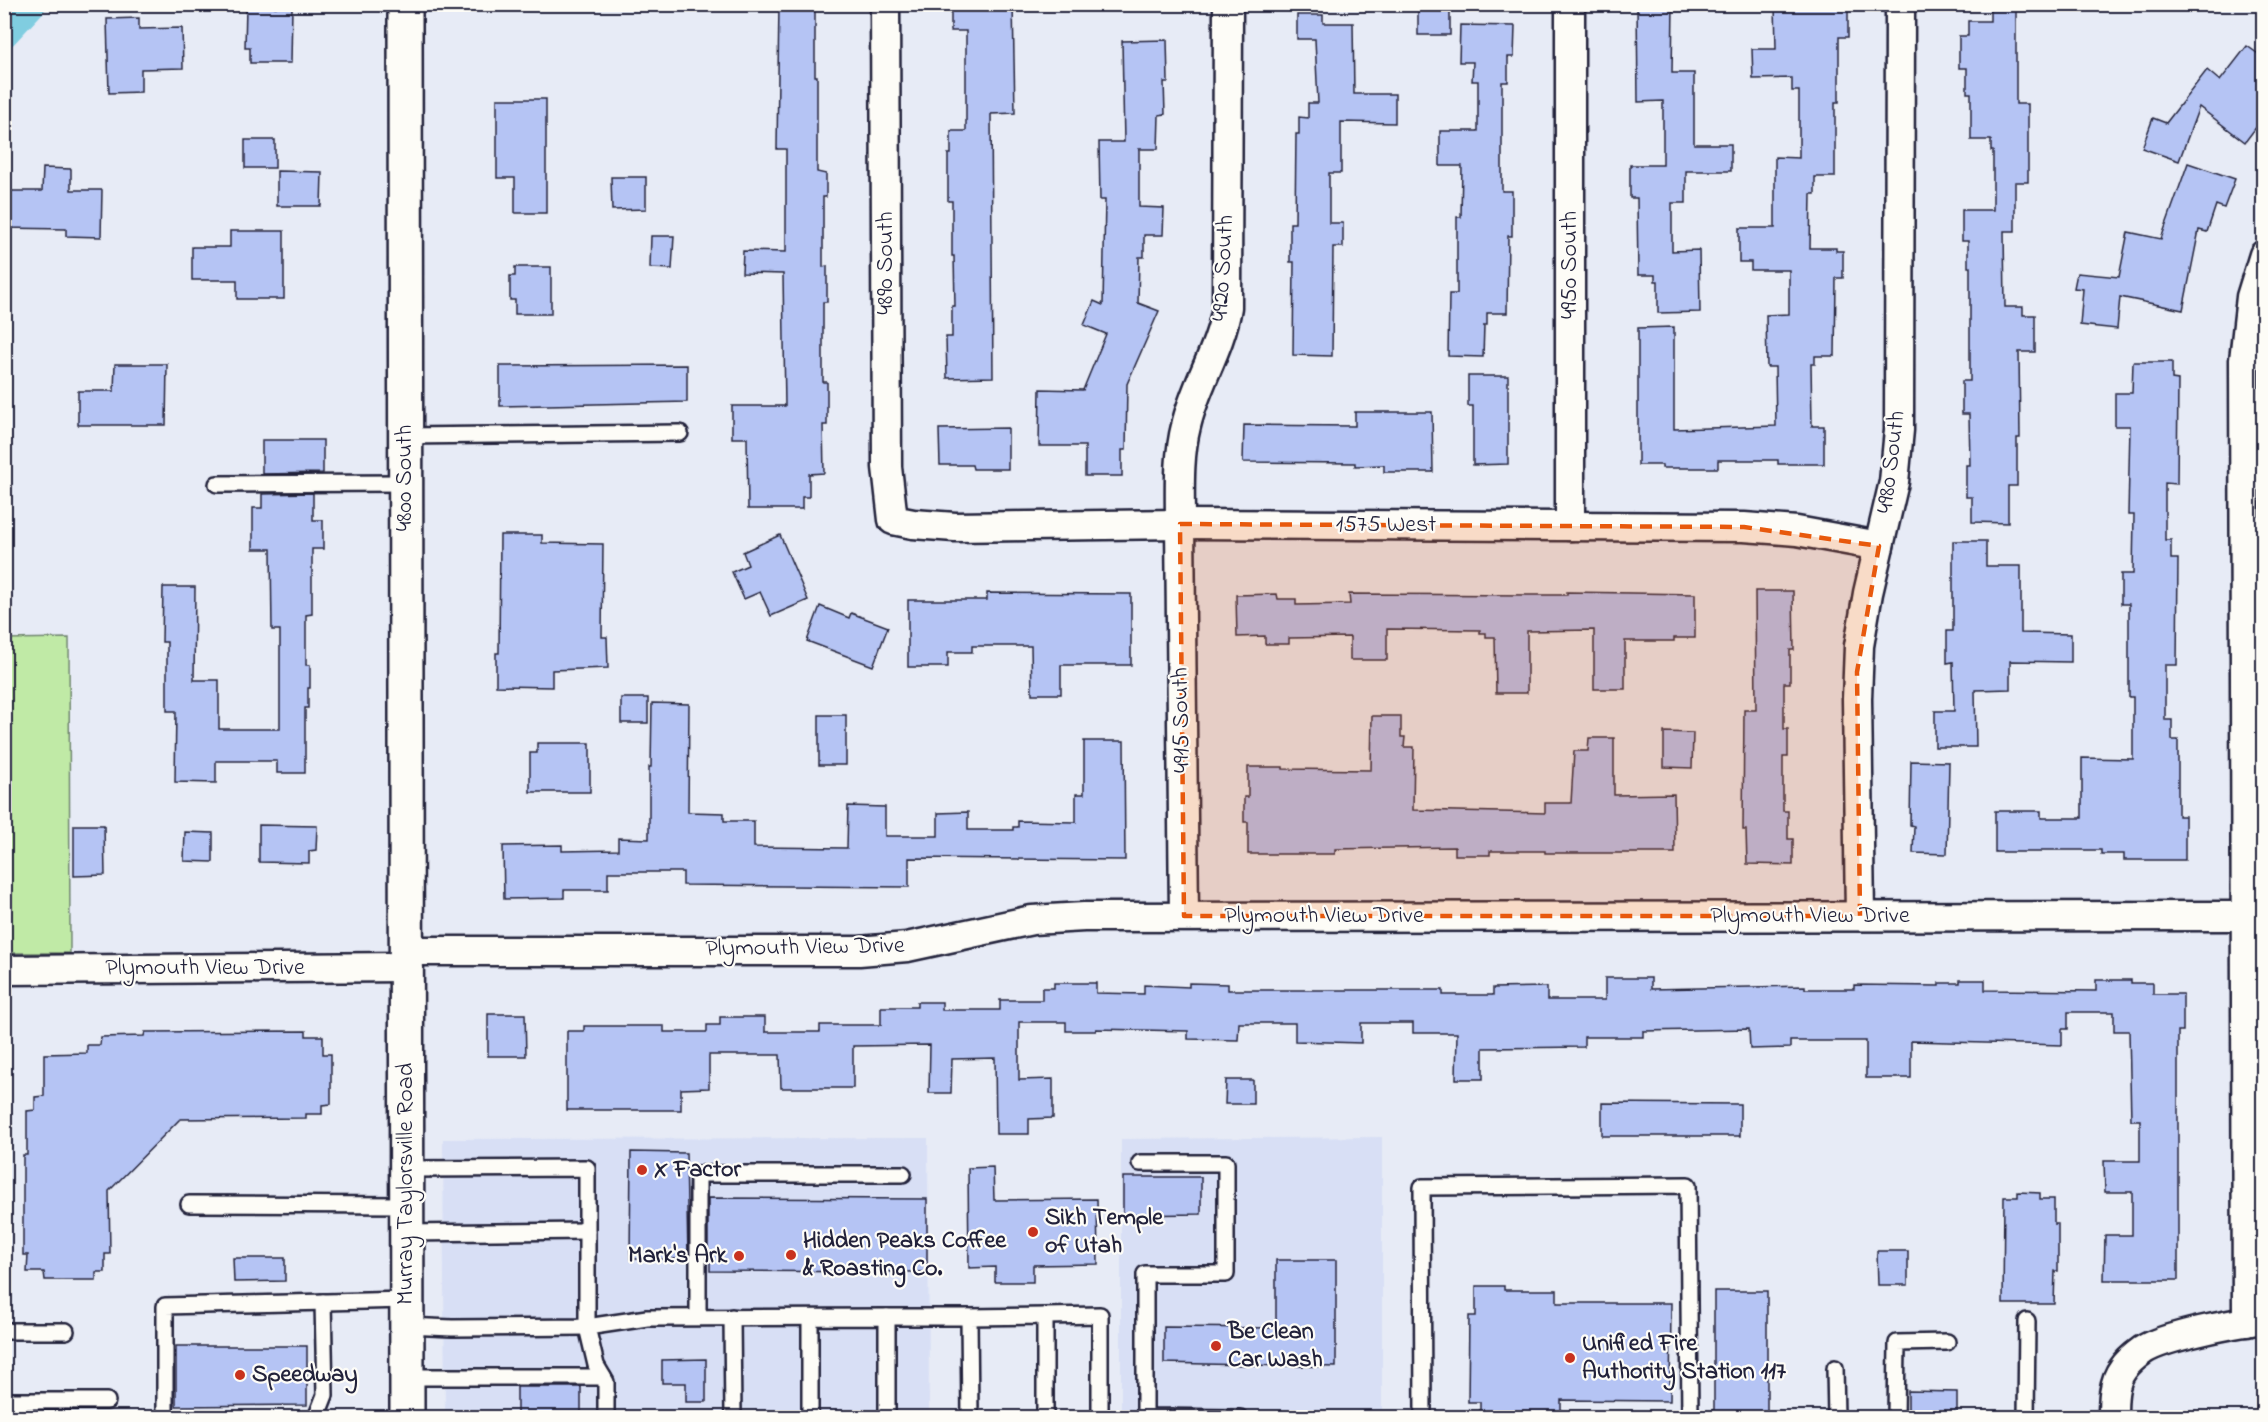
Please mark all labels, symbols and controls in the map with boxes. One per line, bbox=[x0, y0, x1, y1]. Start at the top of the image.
street label: 4890 South bbox=[869, 211, 904, 315]
street label: 4950 South bbox=[1553, 211, 1588, 319]
street label: 4920 South bbox=[1204, 214, 1244, 322]
street label: 4980 South bbox=[1868, 409, 1916, 515]
street label: 4800 South bbox=[388, 425, 423, 531]
street label: 1575 West bbox=[1336, 508, 1436, 543]
street label: 4915 South bbox=[1164, 667, 1200, 773]
street label: Plymouth View Drive bbox=[1224, 899, 1424, 935]
street label: Plymouth View Drive bbox=[1710, 899, 1910, 935]
street label: Plymouth View Drive bbox=[705, 929, 905, 968]
street label: Plymouth View Drive bbox=[105, 951, 305, 987]
street label: Murray Taylorsville Road bbox=[389, 1062, 425, 1305]
place label: X Factor bbox=[654, 1153, 742, 1188]
marker: X Factor bbox=[635, 1163, 649, 1177]
place label: Sikh Temple of Utah bbox=[1045, 1201, 1164, 1264]
place label: Hidden Peaks Coffee & Roasting Co. bbox=[802, 1224, 1007, 1288]
marker: Sikh Temple of Utah bbox=[1026, 1225, 1040, 1239]
place label: Mark's Ark bbox=[628, 1239, 727, 1274]
marker: Hidden Peaks Coffee & Roasting Co. bbox=[784, 1248, 798, 1262]
marker: Mark's Ark bbox=[732, 1249, 746, 1263]
place label: Be Clean Car Wash bbox=[1227, 1315, 1323, 1378]
place label: Unified Fire Authority Station 117 bbox=[1582, 1327, 1787, 1391]
marker: Be Clean Car Wash bbox=[1209, 1339, 1223, 1353]
marker: Unified Fire Authority Station 117 bbox=[1563, 1351, 1577, 1365]
place label: Speedway bbox=[252, 1358, 358, 1394]
marker: Speedway bbox=[233, 1368, 247, 1382]

